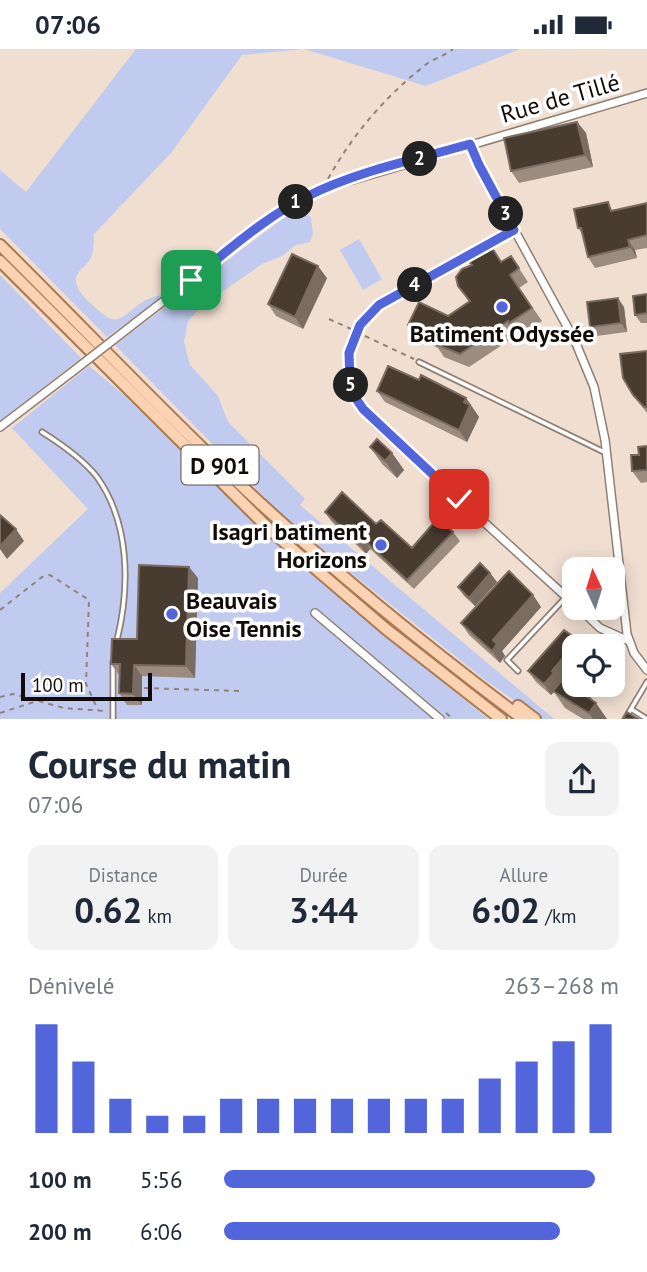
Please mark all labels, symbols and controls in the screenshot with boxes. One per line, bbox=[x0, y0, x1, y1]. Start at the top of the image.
text: 07:06 bbox=[35, 8, 101, 41]
street label: Rue de Tillé bbox=[497, 66, 623, 130]
pin: 2 bbox=[402, 141, 438, 177]
text: 2 bbox=[414, 146, 425, 170]
pin: 1 bbox=[278, 185, 314, 219]
text: 1 bbox=[290, 189, 301, 213]
pin: 3 bbox=[489, 197, 524, 231]
text: 3 bbox=[500, 201, 511, 225]
pin bbox=[161, 250, 221, 310]
icon: arrive bbox=[172, 261, 210, 299]
pin: 4 bbox=[398, 267, 432, 303]
text: 4 bbox=[409, 272, 420, 296]
marker: Batiment Odyssée bbox=[494, 299, 510, 315]
place label: Batiment Odyssée bbox=[410, 318, 594, 349]
pin: 5 bbox=[334, 367, 368, 403]
text: 5 bbox=[345, 372, 356, 396]
road number: D 901 bbox=[182, 445, 258, 485]
pin bbox=[429, 469, 489, 529]
icon: check bbox=[440, 480, 478, 518]
place label: Isagri batiment Horizons bbox=[212, 516, 368, 575]
marker: Isagri batiment Horizons bbox=[373, 537, 389, 553]
north arrow bbox=[562, 557, 625, 619]
map controls bbox=[562, 557, 625, 697]
place label: Beauvais Oise Tennis bbox=[186, 585, 302, 644]
marker: Beauvais Oise Tennis bbox=[164, 606, 180, 622]
button: locate bbox=[562, 634, 625, 697]
scale bar bbox=[21, 670, 152, 702]
text: 100 m bbox=[32, 673, 84, 697]
text: Course du matin bbox=[28, 739, 291, 788]
button: share bbox=[545, 742, 619, 816]
text: 07:06 bbox=[28, 790, 83, 819]
text: Distance bbox=[88, 863, 158, 887]
text: Durée bbox=[299, 863, 348, 887]
text: Allure bbox=[500, 863, 548, 887]
text: 0.62 bbox=[74, 887, 142, 933]
text: 3:44 bbox=[289, 887, 358, 933]
text: 6:02 bbox=[471, 887, 540, 933]
text: km bbox=[142, 904, 172, 928]
text: /km bbox=[540, 904, 576, 928]
text: Dénivelé bbox=[28, 971, 114, 1000]
text: 263–268 m bbox=[504, 971, 619, 1000]
text: 100 m bbox=[28, 1165, 91, 1194]
text: 5:56 bbox=[140, 1165, 183, 1194]
text: 200 m bbox=[28, 1217, 91, 1246]
text: 6:06 bbox=[140, 1217, 183, 1246]

